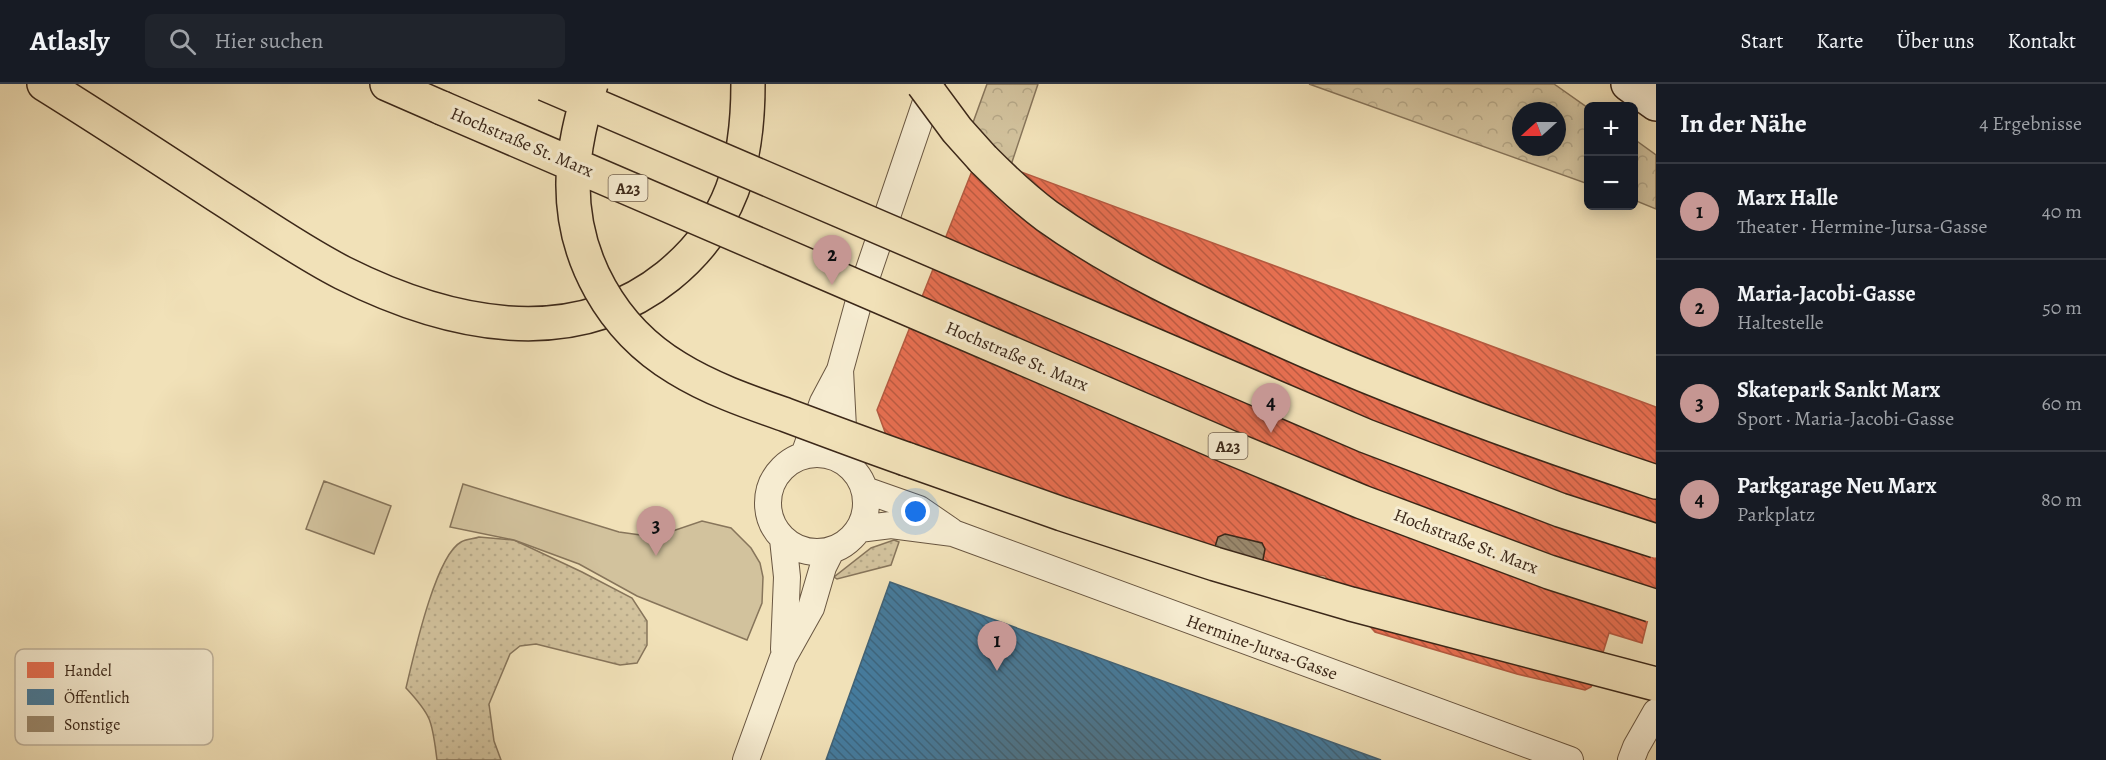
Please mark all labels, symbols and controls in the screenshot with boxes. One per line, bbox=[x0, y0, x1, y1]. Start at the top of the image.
search box bbox=[145, 14, 565, 68]
text: Atlasly bbox=[30, 22, 109, 60]
icon: search bbox=[166, 25, 199, 58]
text: Hier suchen bbox=[214, 26, 323, 56]
text: Start bbox=[1741, 27, 1783, 55]
text: Karte bbox=[1816, 27, 1864, 55]
text: Über uns bbox=[1897, 27, 1974, 55]
text: Kontakt bbox=[2007, 27, 2076, 55]
street label: Hochstraße St. Marx bbox=[447, 101, 598, 183]
north arrow bbox=[1512, 102, 1566, 156]
map controls bbox=[1584, 102, 1638, 210]
button: + bbox=[1584, 102, 1638, 156]
text: In der Nähe bbox=[1680, 106, 1807, 141]
text: 4 Ergebnisse bbox=[1979, 110, 2082, 137]
button: − bbox=[1584, 156, 1638, 210]
road number: A23 bbox=[608, 175, 648, 201]
text: Marx Halle bbox=[1737, 183, 1838, 213]
text: 1 bbox=[1696, 198, 1703, 225]
text: 40 m bbox=[2042, 198, 2082, 225]
text: Theater · Hermine-Jursa-Gasse bbox=[1737, 213, 1988, 240]
pin: 2 bbox=[812, 236, 852, 285]
text: Maria-Jacobi-Gasse bbox=[1737, 279, 1916, 309]
text: 2 bbox=[1695, 294, 1704, 321]
text: 50 m bbox=[2042, 294, 2082, 321]
text: Haltestelle bbox=[1737, 309, 1824, 336]
street label: Hochstraße St. Marx bbox=[942, 315, 1093, 397]
text: Skatepark Sankt Marx bbox=[1737, 375, 1940, 405]
pin: 4 bbox=[1252, 384, 1290, 433]
text: 3 bbox=[1695, 390, 1704, 417]
text: 60 m bbox=[2042, 390, 2082, 417]
text: Sport · Maria-Jacobi-Gasse bbox=[1737, 405, 1954, 432]
road number: A23 bbox=[1208, 433, 1248, 459]
text: Parkgarage Neu Marx bbox=[1737, 471, 1936, 501]
text: 4 bbox=[1695, 486, 1704, 513]
text: 80 m bbox=[2041, 486, 2082, 513]
your location bbox=[901, 497, 930, 526]
text: Parkplatz bbox=[1737, 501, 1815, 528]
street label: Hochstraße St. Marx bbox=[1390, 502, 1542, 580]
pin: 3 bbox=[636, 506, 676, 556]
street label: Hermine-Jursa-Gasse bbox=[1183, 608, 1341, 686]
pin: 1 bbox=[978, 622, 1016, 671]
legend bbox=[15, 649, 213, 745]
text: Handel bbox=[64, 660, 112, 682]
text: Öffentlich bbox=[64, 687, 130, 709]
text: Sonstige bbox=[64, 714, 120, 736]

